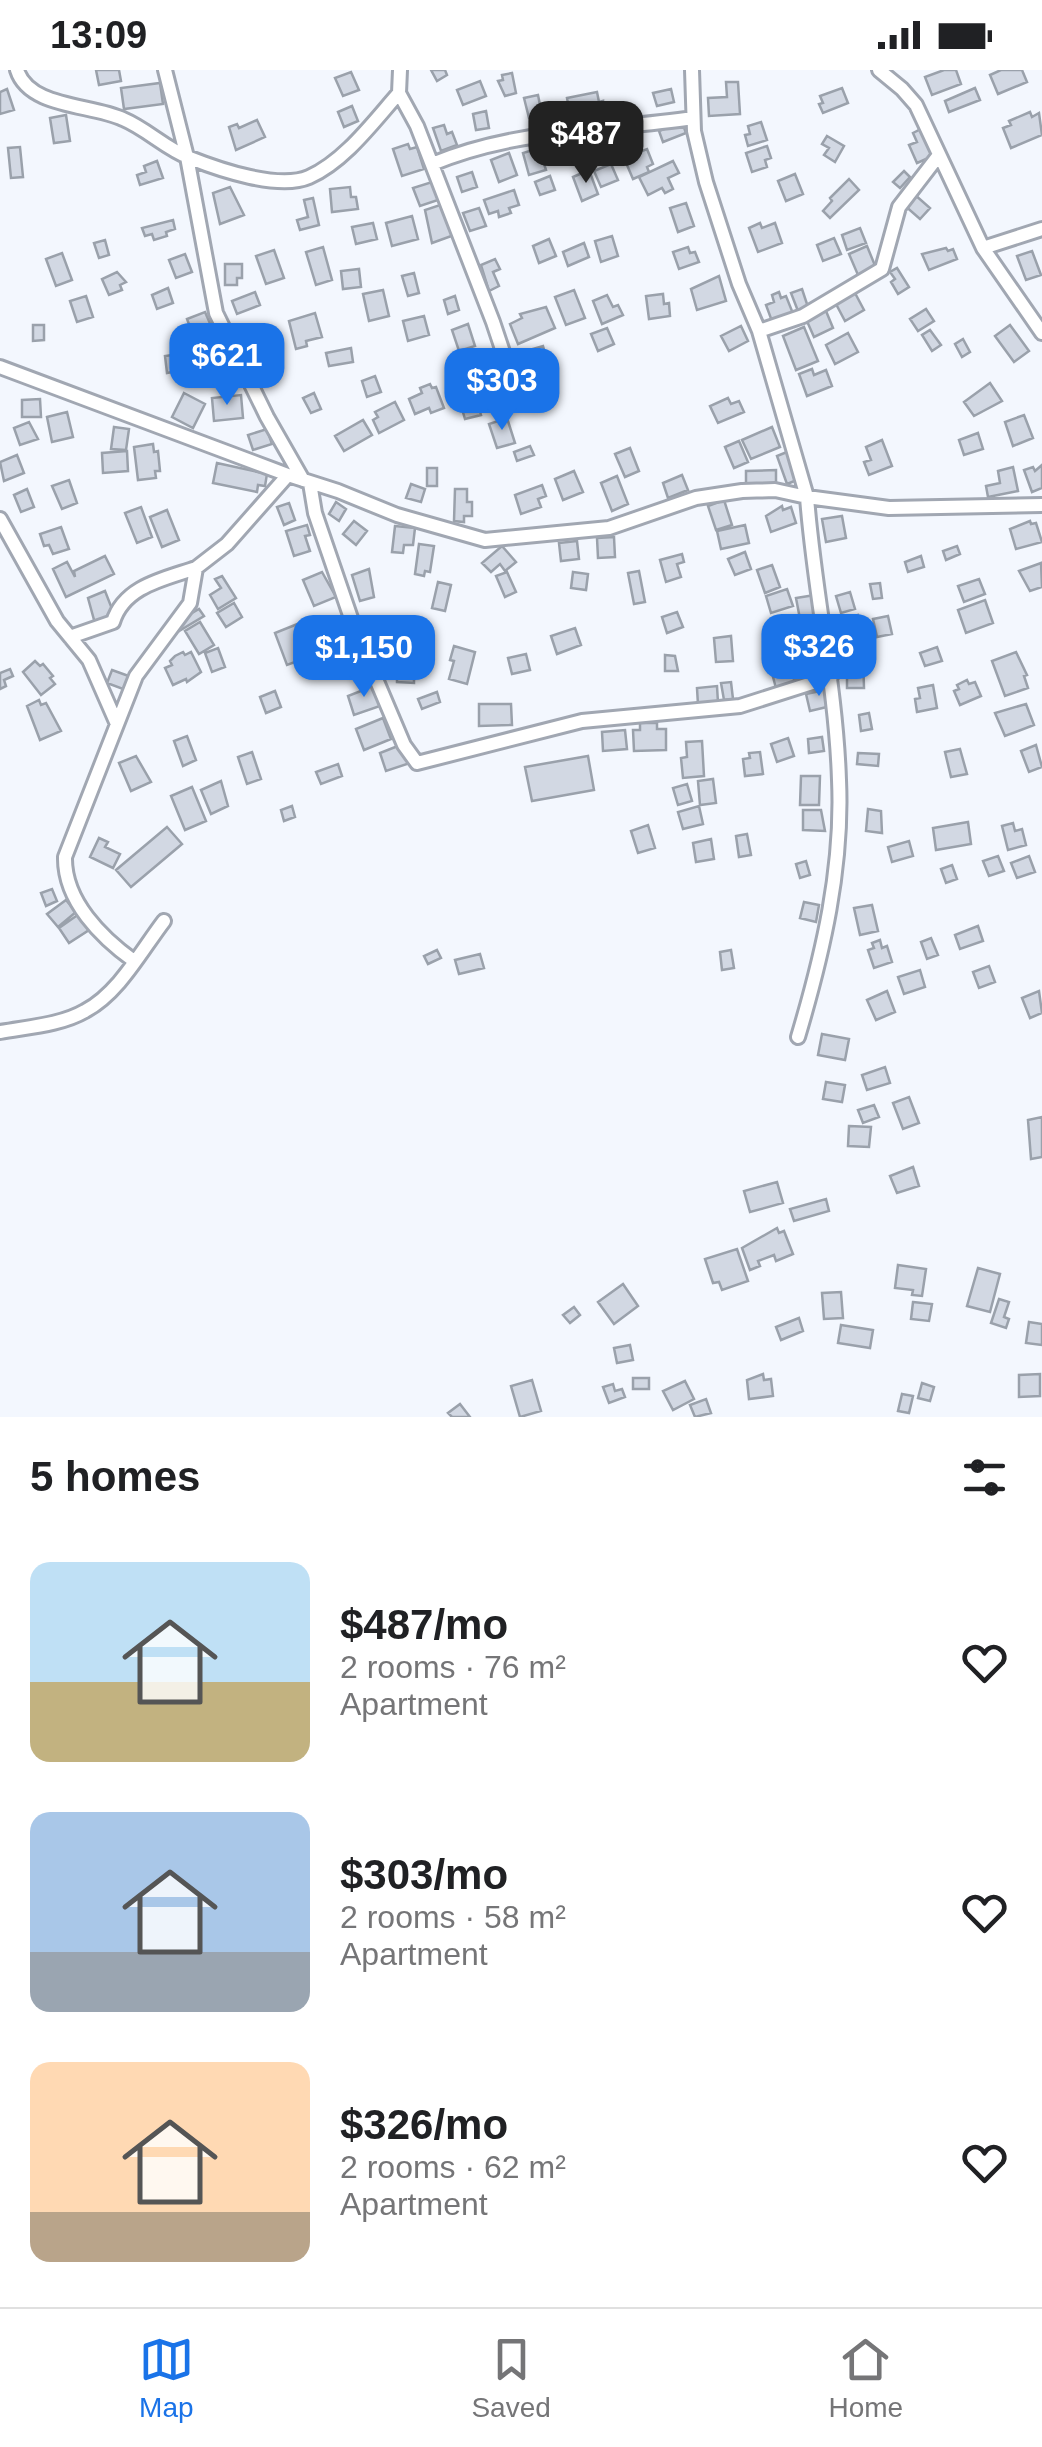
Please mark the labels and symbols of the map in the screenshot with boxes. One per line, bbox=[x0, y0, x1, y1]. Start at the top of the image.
pin: $487 bbox=[527, 101, 645, 186]
pin: $621 bbox=[168, 323, 286, 408]
pin: $303 bbox=[443, 348, 561, 433]
pin: $326 bbox=[760, 614, 878, 699]
pin: $1,150 bbox=[283, 615, 445, 700]

